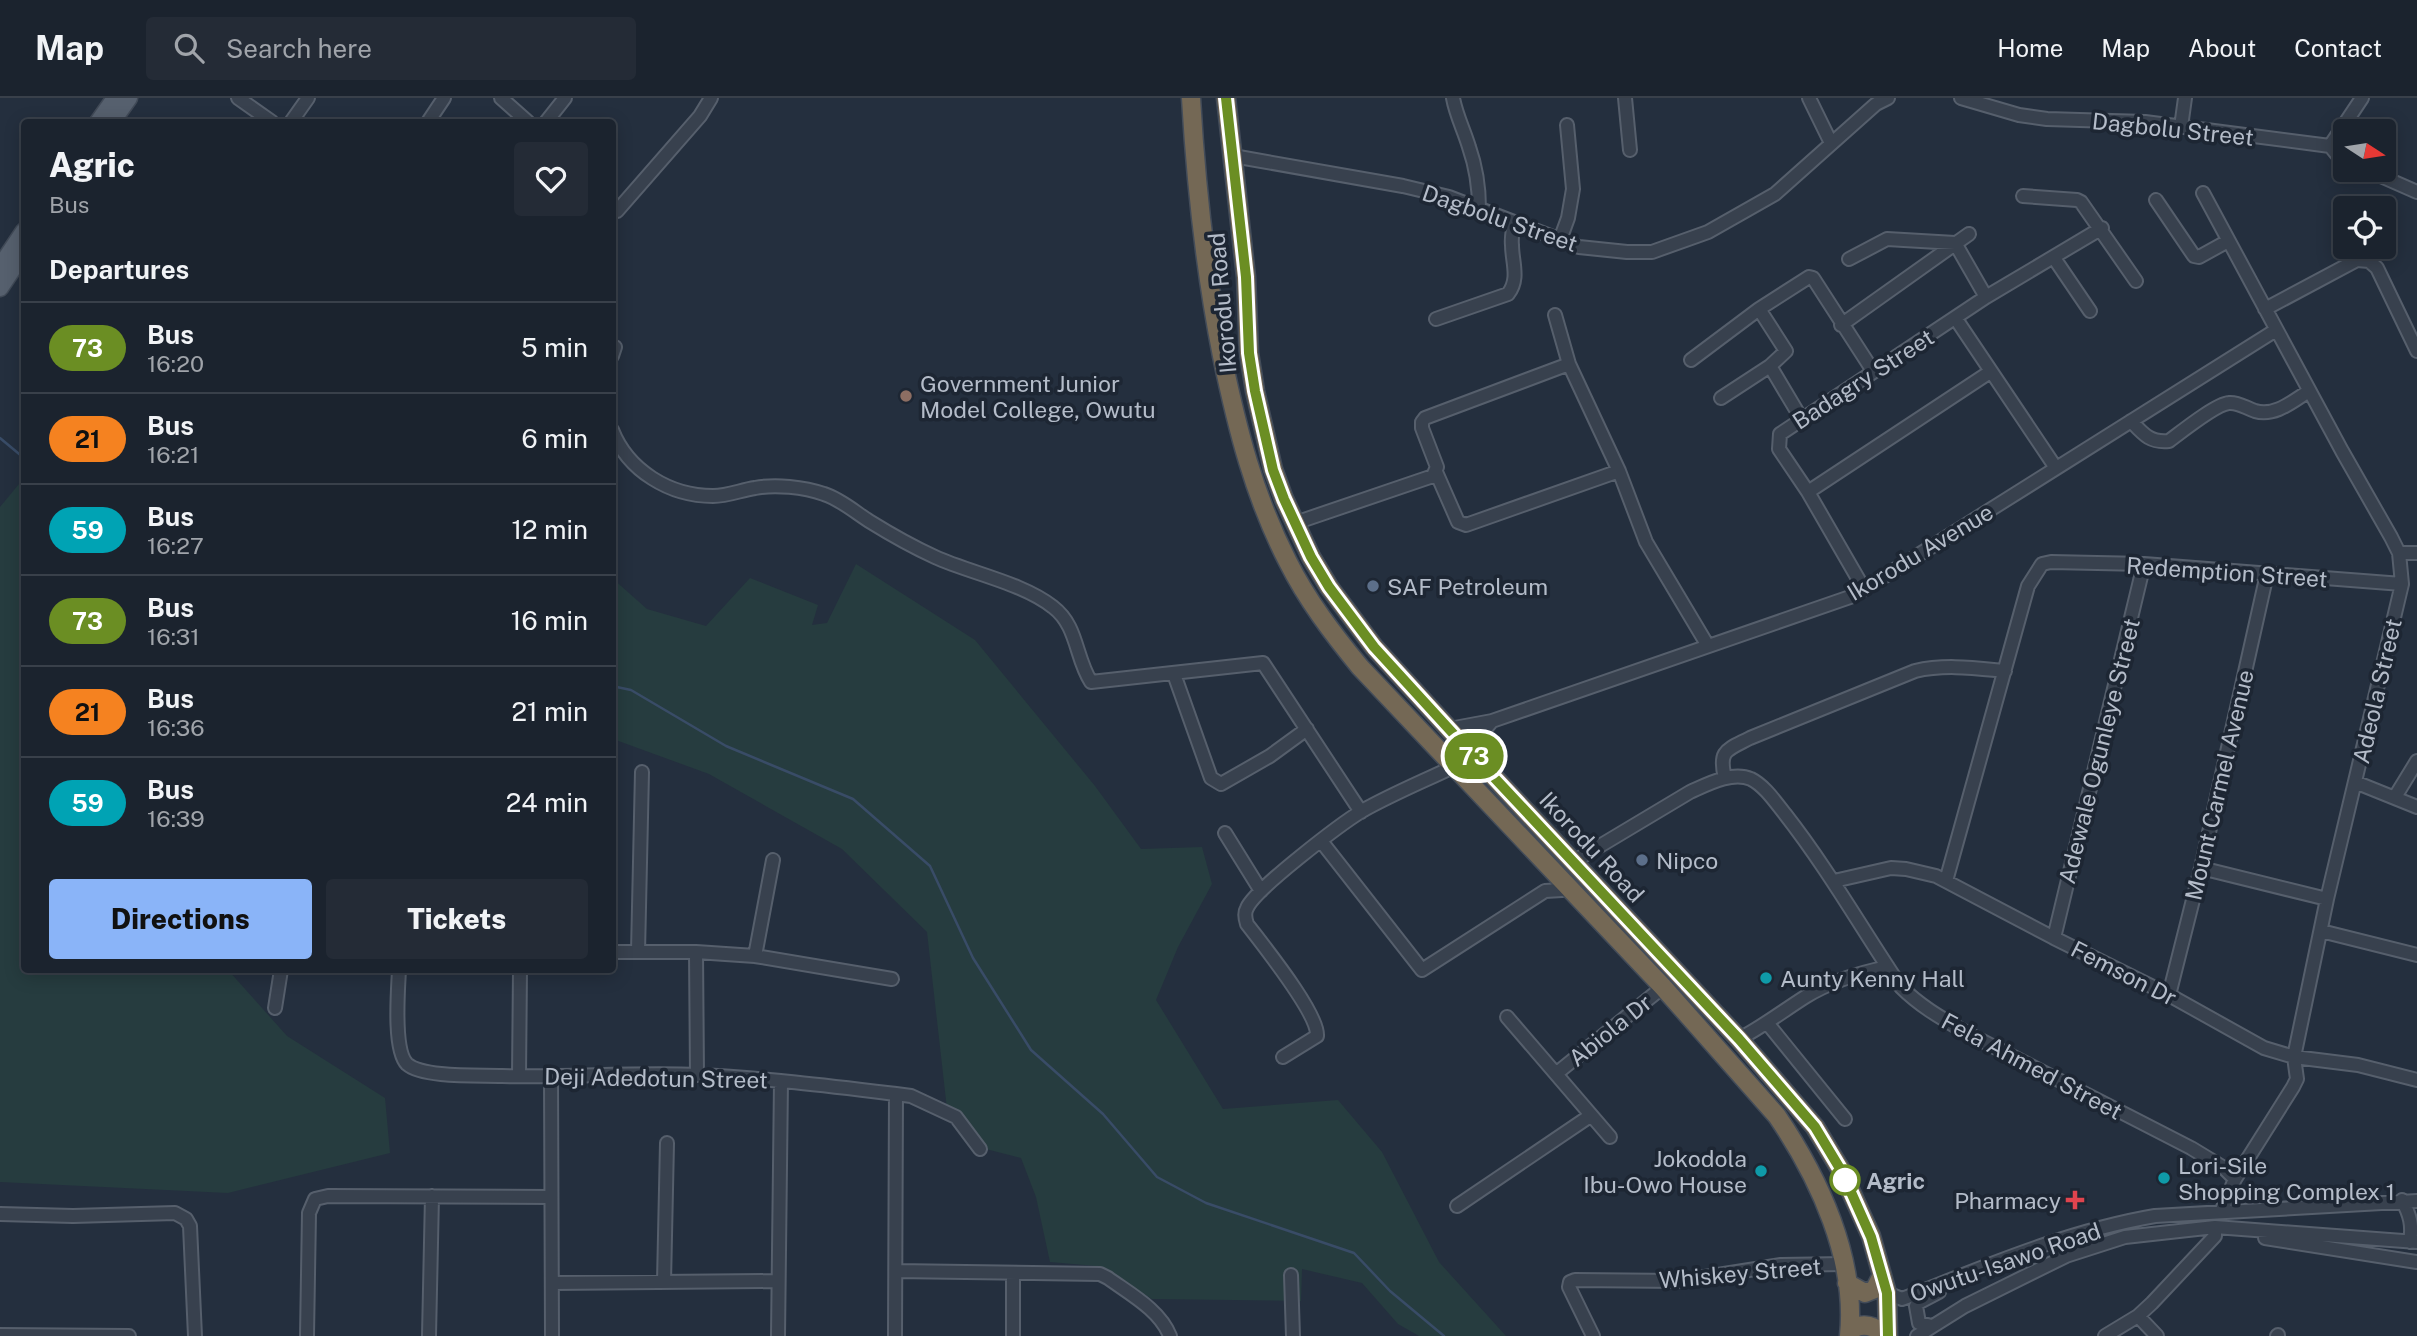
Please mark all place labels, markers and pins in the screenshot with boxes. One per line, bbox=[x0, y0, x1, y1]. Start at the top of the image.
place label: Government Junior Model College, Owutu bbox=[920, 370, 1156, 423]
marker: Government Junior Model College, Owutu bbox=[898, 388, 914, 404]
place label: SAF Petroleum bbox=[1387, 573, 1548, 600]
marker: SAF Petroleum bbox=[1365, 578, 1381, 594]
place label: Nipco bbox=[1656, 847, 1718, 874]
marker: Nipco bbox=[1634, 852, 1650, 868]
place label: Aunty Kenny Hall bbox=[1780, 965, 1965, 992]
marker: Aunty Kenny Hall bbox=[1758, 970, 1774, 986]
place label: Jokodola Ibu-Owo House bbox=[1583, 1145, 1747, 1198]
place label: Lori-Sile Shopping Complex 1 bbox=[2178, 1152, 2395, 1205]
marker: Jokodola Ibu-Owo House bbox=[1753, 1163, 1769, 1179]
marker: Agric bbox=[1830, 1165, 1860, 1195]
place label: Agric bbox=[1866, 1167, 1925, 1194]
marker: Lori-Sile Shopping Complex 1 bbox=[2156, 1170, 2172, 1186]
place label: Pharmacy bbox=[1954, 1187, 2061, 1214]
marker: Pharmacy bbox=[2067, 1192, 2083, 1208]

